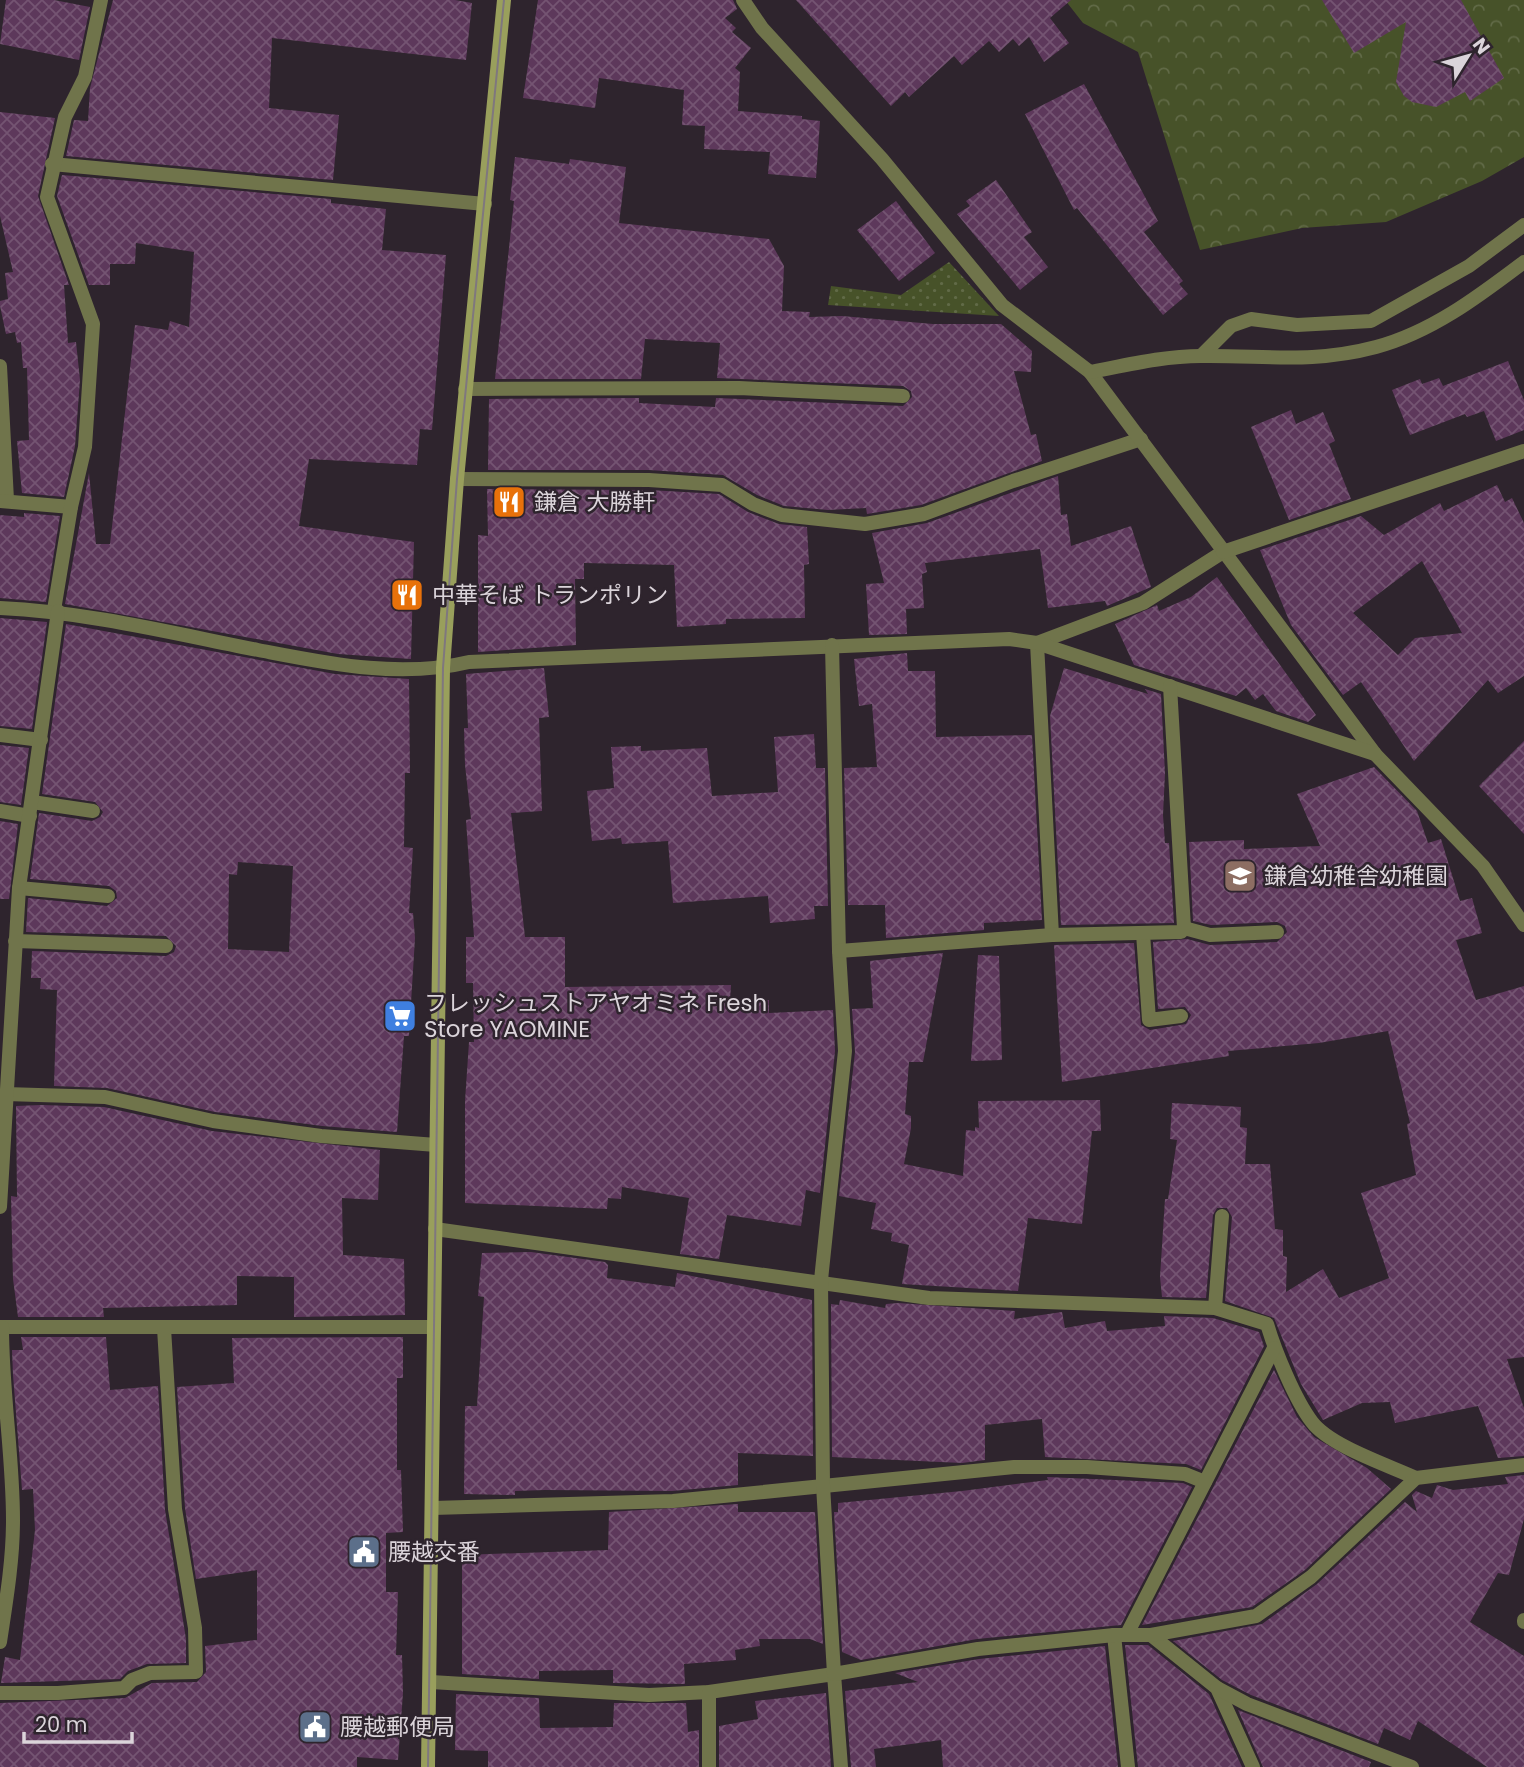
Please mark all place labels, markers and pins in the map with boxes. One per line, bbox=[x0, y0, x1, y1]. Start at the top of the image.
restaurant icon: 鎌倉 大勝軒 bbox=[490, 483, 528, 521]
place label: 鎌倉 大勝軒 bbox=[534, 486, 655, 518]
restaurant icon: 中華そば トランポリン bbox=[388, 576, 426, 614]
place label: 中華そば トランポリン bbox=[432, 579, 668, 611]
school or university icon: 鎌倉幼稚舎幼稚園 bbox=[1221, 857, 1259, 895]
place label: 鎌倉幼稚舎幼稚園 bbox=[1264, 860, 1448, 892]
place label: フレッシュストアヤオミネ Fresh Store YAOMINE bbox=[424, 987, 767, 1045]
supermarket icon: フレッシュストアヤオミネ Fresh Store YAOMINE bbox=[381, 997, 419, 1035]
public building icon: 腰越交番 bbox=[345, 1533, 383, 1571]
place label: 腰越交番 bbox=[388, 1536, 480, 1568]
public building icon: 腰越郵便局 bbox=[296, 1708, 334, 1746]
place label: 腰越郵便局 bbox=[340, 1711, 455, 1743]

